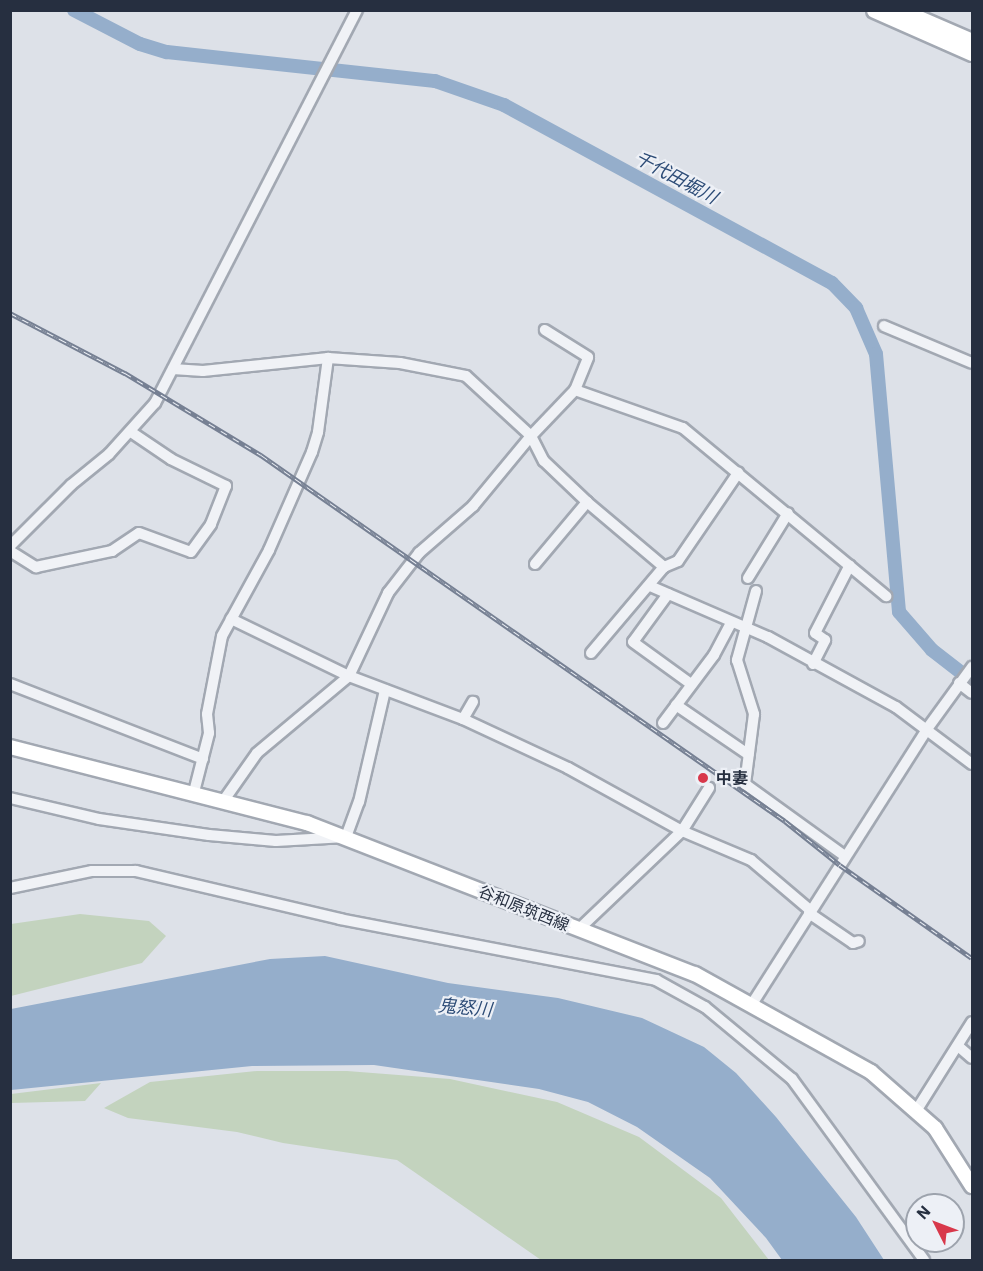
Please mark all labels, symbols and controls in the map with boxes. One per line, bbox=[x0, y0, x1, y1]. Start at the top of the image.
water label: 千代田堀川 bbox=[631, 147, 721, 209]
place label: 中妻 bbox=[716, 768, 748, 788]
marker: 中妻 bbox=[694, 769, 712, 787]
street label: 谷和原筑西線 bbox=[476, 881, 572, 935]
water label: 鬼怒川 bbox=[437, 995, 493, 1021]
north arrow bbox=[905, 1193, 965, 1253]
text: N bbox=[912, 1201, 934, 1223]

